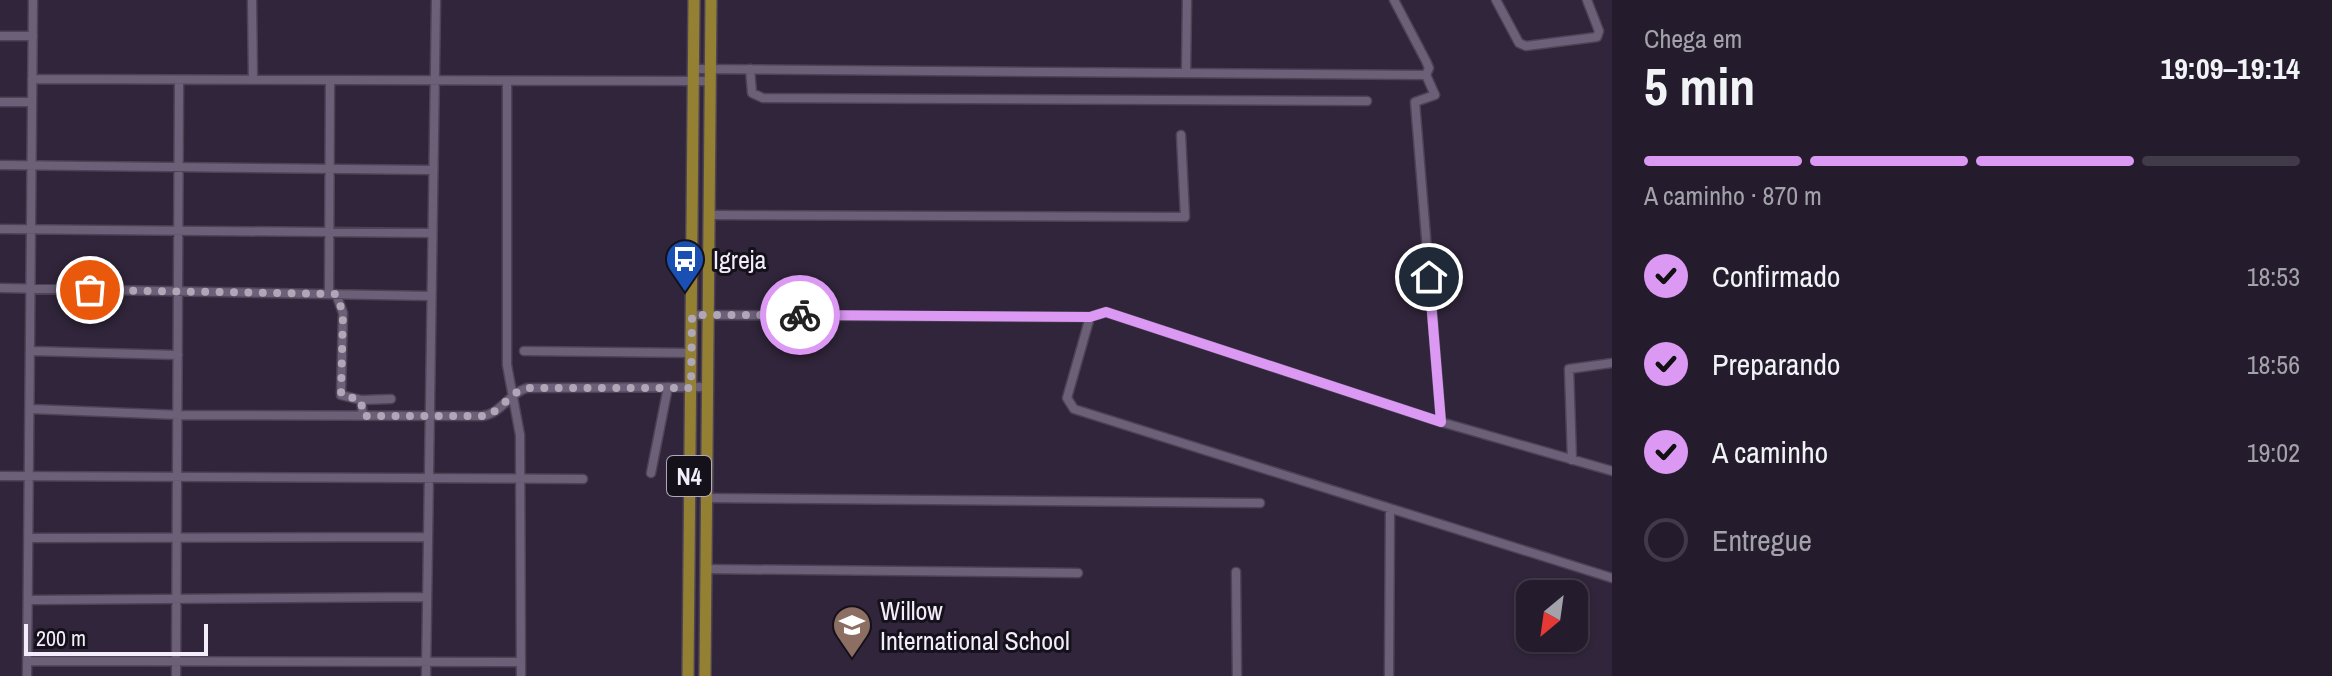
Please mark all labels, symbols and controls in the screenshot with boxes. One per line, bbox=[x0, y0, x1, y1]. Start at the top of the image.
text: Chega em bbox=[1644, 21, 1742, 56]
text: 19:09–19:14 bbox=[2161, 48, 2300, 88]
text: 5 min bbox=[1644, 51, 1755, 121]
text: A caminho · 870 m bbox=[1644, 178, 1822, 213]
bus stop icon: Igreja bbox=[664, 238, 706, 293]
place label: Igreja bbox=[713, 242, 766, 277]
pin bbox=[1395, 243, 1463, 311]
icon: check bbox=[1644, 254, 1688, 298]
icon: home bbox=[1407, 255, 1451, 299]
pin bbox=[56, 256, 124, 324]
text: Confirmado bbox=[1712, 256, 1841, 296]
text: 18:53 bbox=[2247, 259, 2300, 294]
icon: bag bbox=[68, 268, 112, 312]
courier bbox=[760, 275, 840, 355]
icon: bike bbox=[778, 293, 822, 337]
icon: check bbox=[1644, 342, 1688, 386]
text: Preparando bbox=[1712, 344, 1841, 384]
text: 18:56 bbox=[2247, 347, 2300, 382]
icon: check bbox=[1644, 430, 1688, 474]
text: A caminho bbox=[1712, 432, 1828, 472]
text: 19:02 bbox=[2247, 435, 2300, 470]
road number: N4 bbox=[667, 456, 711, 496]
text: Entregue bbox=[1712, 520, 1812, 560]
north arrow bbox=[1516, 580, 1588, 652]
map controls bbox=[1516, 580, 1588, 652]
place label: Willow International School bbox=[880, 593, 1070, 658]
school or university icon: Willow International School bbox=[831, 604, 873, 659]
scale bar bbox=[24, 620, 208, 656]
text: 200 m bbox=[36, 623, 86, 653]

